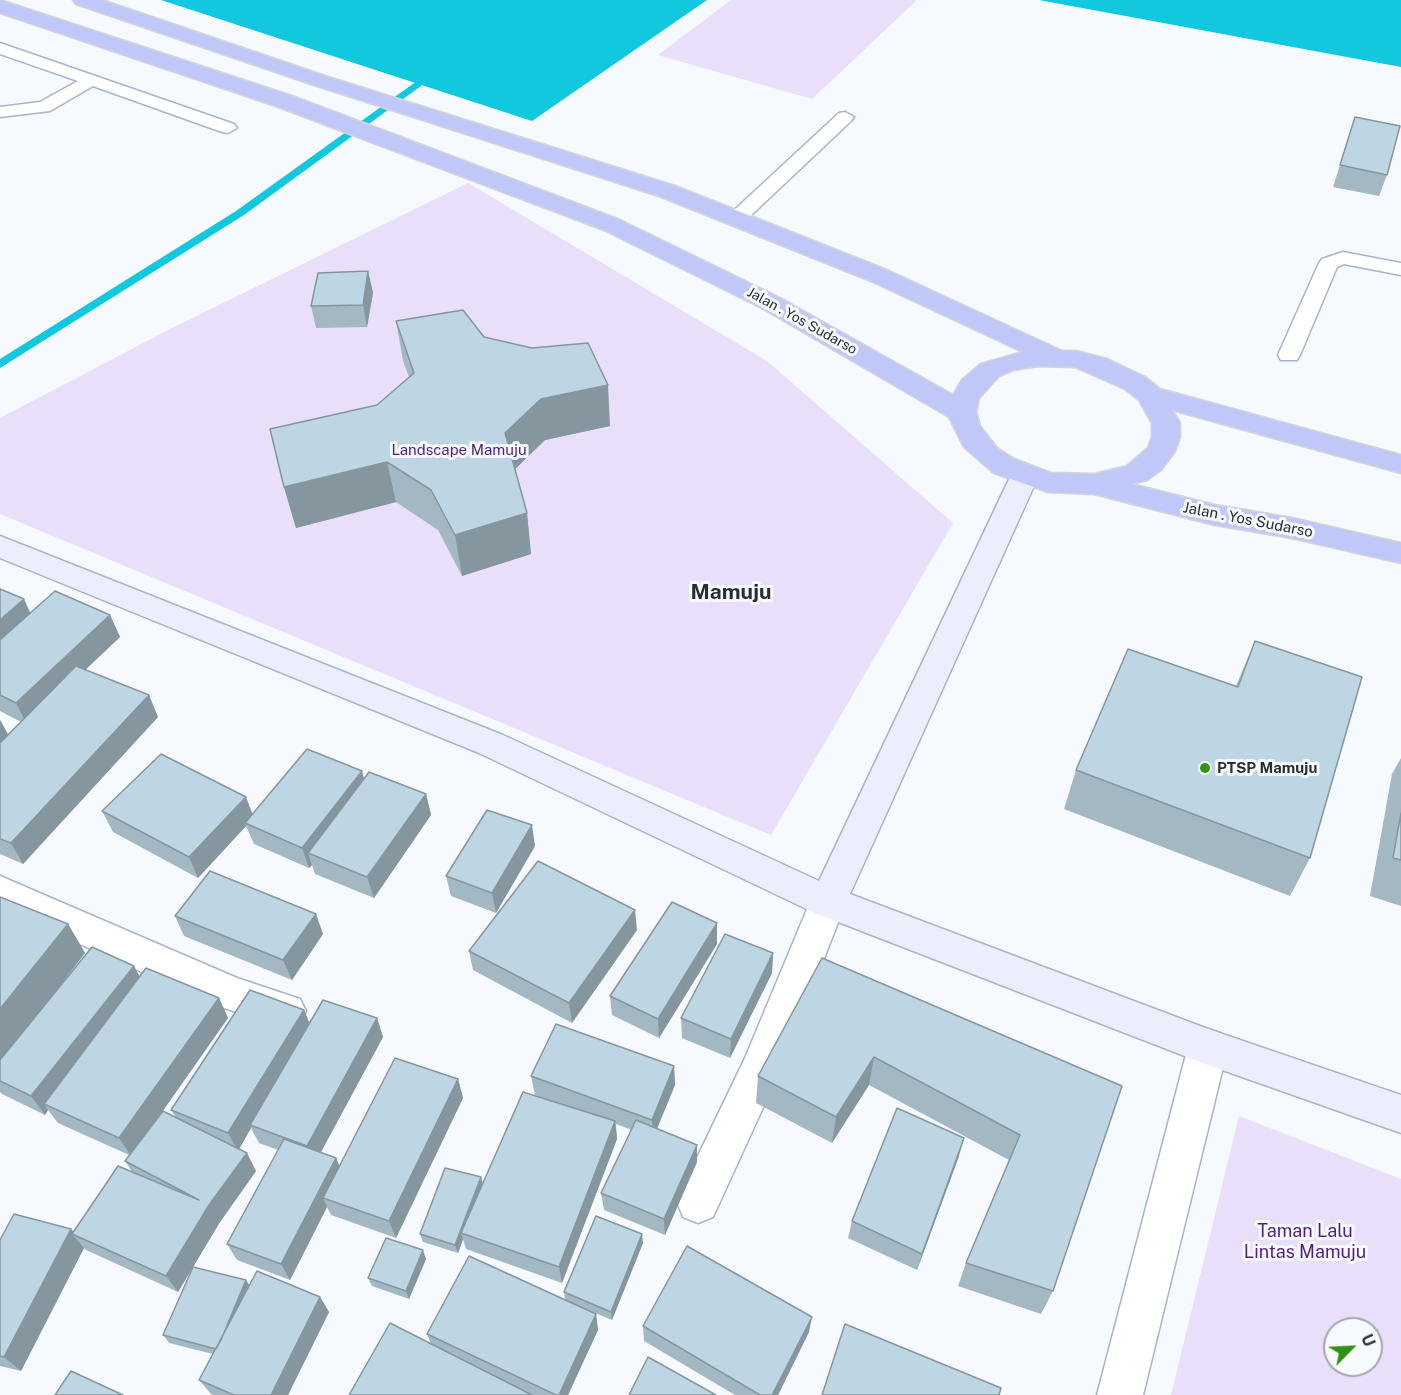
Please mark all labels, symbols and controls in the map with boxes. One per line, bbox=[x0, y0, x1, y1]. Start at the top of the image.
street label: Jalan . Yos Sudarso bbox=[744, 284, 860, 358]
park label: Landscape Mamuju bbox=[391, 441, 527, 459]
street label: Jalan . Yos Sudarso bbox=[1182, 499, 1314, 541]
district label: Mamuju bbox=[691, 580, 771, 606]
place label: PTSP Mamuju bbox=[1217, 759, 1317, 777]
marker: PTSP Mamuju bbox=[1198, 761, 1212, 775]
park label: Taman Lalu Lintas Mamuju bbox=[1244, 1220, 1366, 1262]
north arrow bbox=[1323, 1317, 1383, 1377]
text: U bbox=[1357, 1331, 1379, 1349]

